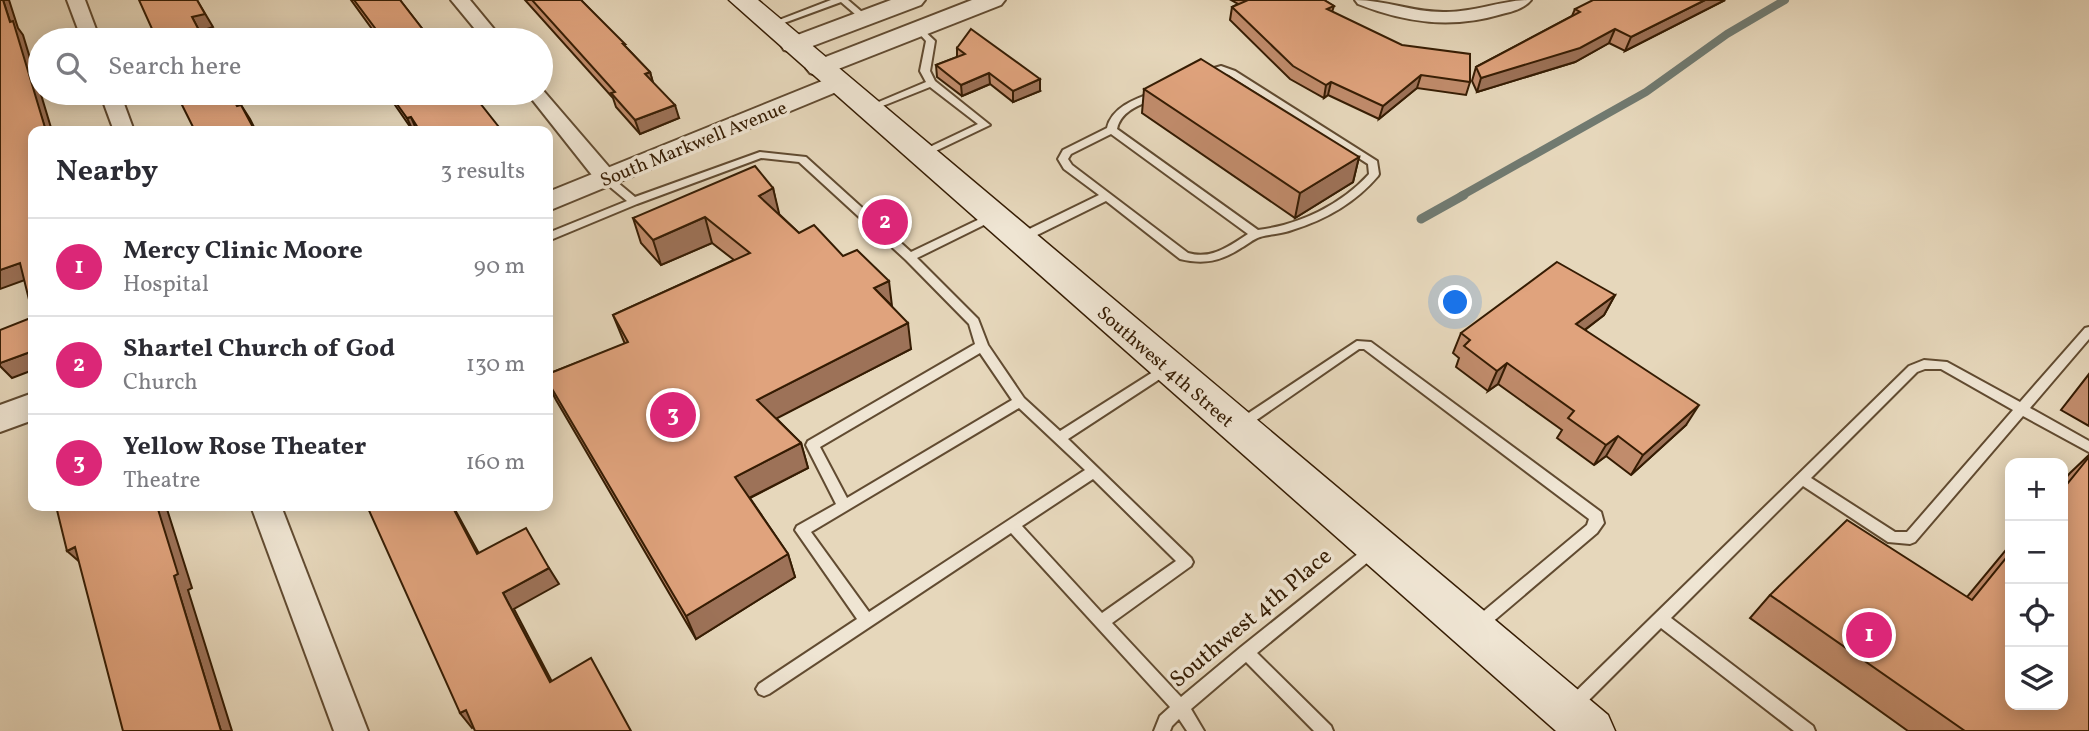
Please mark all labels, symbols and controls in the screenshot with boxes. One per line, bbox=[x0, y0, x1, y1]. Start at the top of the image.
search box bbox=[28, 28, 553, 105]
icon: search bbox=[52, 48, 90, 86]
text: Search here bbox=[108, 49, 241, 85]
street label: South Markwell Avenue bbox=[596, 95, 791, 194]
text: Nearby bbox=[56, 151, 158, 193]
text: 3 results bbox=[440, 156, 525, 188]
pin: 2 bbox=[862, 196, 908, 248]
text: Mercy Clinic Moore bbox=[123, 233, 363, 269]
text: 1 bbox=[74, 251, 84, 283]
text: 90 m bbox=[474, 251, 525, 283]
text: Hospital bbox=[123, 269, 209, 301]
your location bbox=[1438, 285, 1472, 319]
street label: Southwest 4th Street bbox=[1091, 301, 1239, 434]
text: Shartel Church of God bbox=[123, 331, 395, 367]
text: 2 bbox=[73, 349, 85, 381]
text: 130 m bbox=[466, 349, 525, 381]
text: Church bbox=[123, 367, 198, 399]
pin: 3 bbox=[650, 389, 696, 441]
text: Yellow Rose Theater bbox=[123, 429, 366, 465]
text: 3 bbox=[73, 447, 85, 479]
text: 160 m bbox=[466, 447, 525, 479]
map controls bbox=[2005, 458, 2068, 710]
button: + bbox=[2005, 458, 2068, 521]
text: Theatre bbox=[123, 465, 200, 497]
button: − bbox=[2005, 521, 2068, 584]
street label: Southwest 4th Place bbox=[1163, 541, 1339, 696]
button: locate bbox=[2005, 584, 2068, 647]
pin: 1 bbox=[1846, 609, 1892, 661]
button: layers bbox=[2005, 647, 2068, 710]

